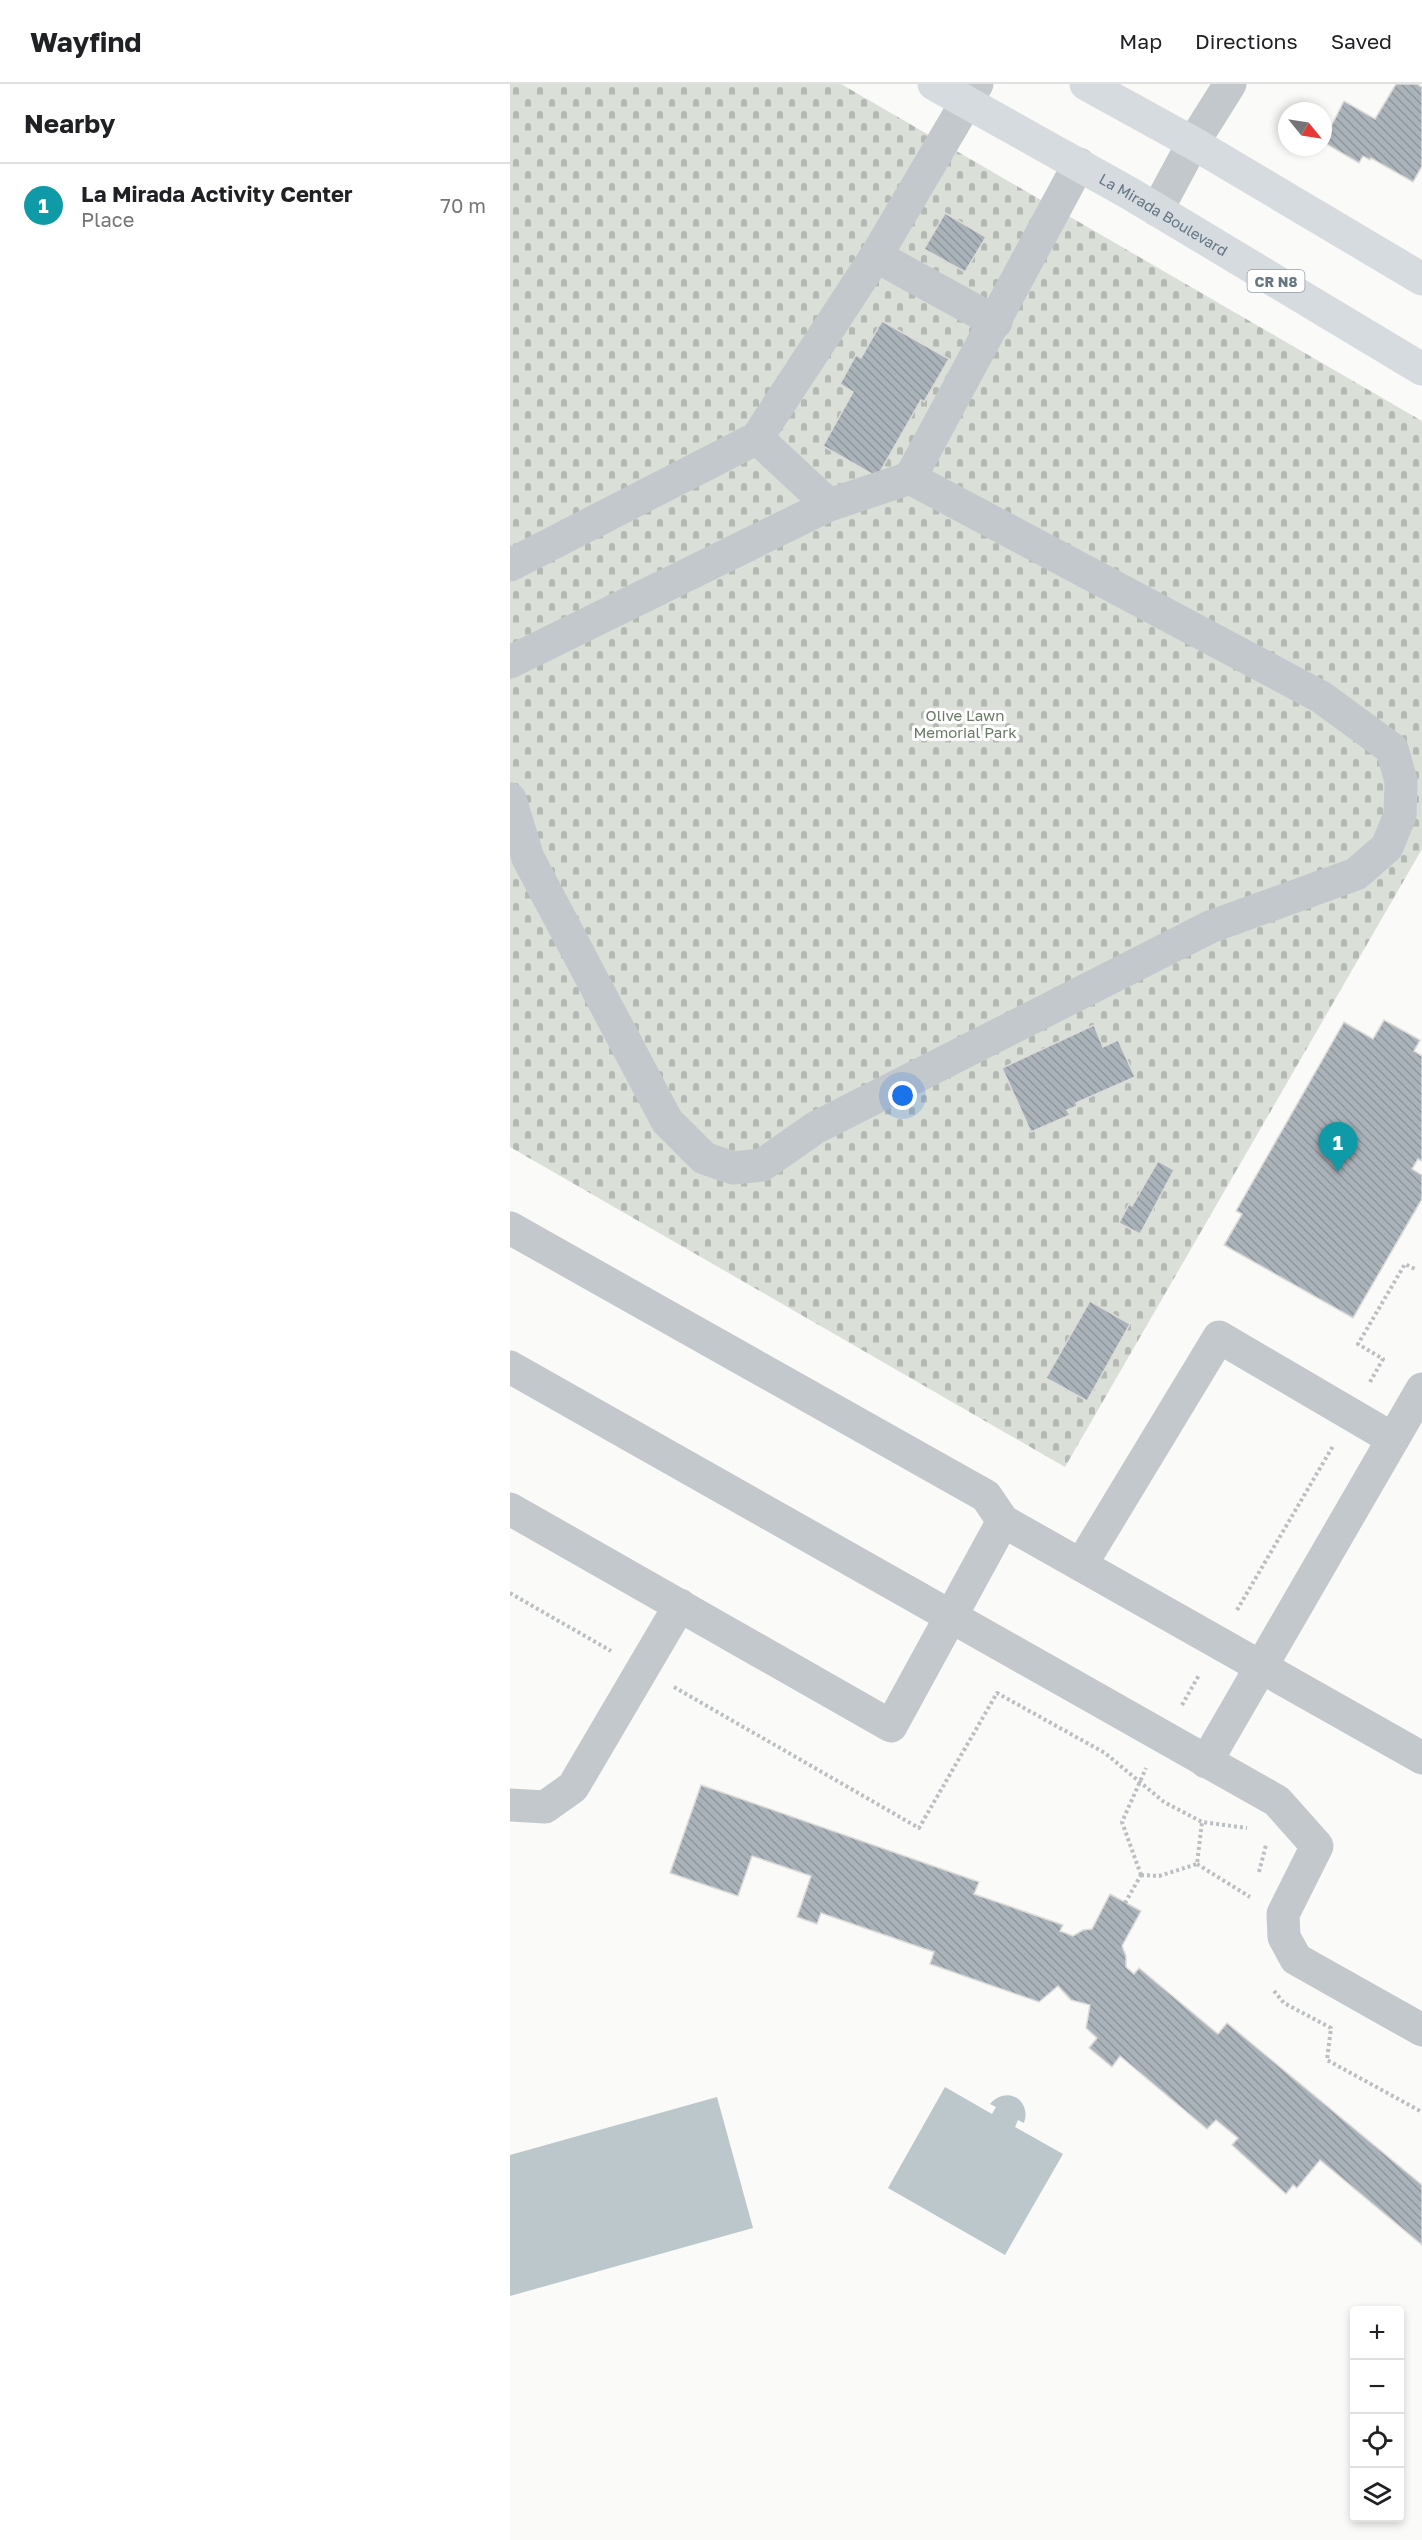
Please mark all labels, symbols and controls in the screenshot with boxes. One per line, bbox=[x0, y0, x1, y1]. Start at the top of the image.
text: Wayfind bbox=[30, 25, 142, 58]
text: Map bbox=[1119, 28, 1162, 54]
text: Directions bbox=[1195, 28, 1298, 54]
text: Saved bbox=[1331, 28, 1392, 54]
north arrow bbox=[1278, 102, 1332, 156]
text: Nearby bbox=[24, 108, 115, 139]
street label: La Mirada Boulevard bbox=[1096, 169, 1231, 259]
text: La Mirada Activity Center bbox=[81, 180, 353, 207]
text: 1 bbox=[38, 193, 49, 217]
text: 70 m bbox=[440, 193, 486, 217]
text: Place bbox=[81, 207, 134, 231]
road number: CR N8 bbox=[1248, 270, 1305, 292]
park label: Olive Lawn Memorial Park bbox=[913, 706, 1017, 741]
your location bbox=[888, 1081, 917, 1110]
pin: 1 bbox=[1318, 1122, 1358, 1172]
map controls bbox=[1350, 2306, 1404, 2522]
button: + bbox=[1350, 2306, 1404, 2360]
button: − bbox=[1350, 2360, 1404, 2414]
button: locate bbox=[1350, 2414, 1404, 2468]
button: layers bbox=[1350, 2468, 1404, 2522]

